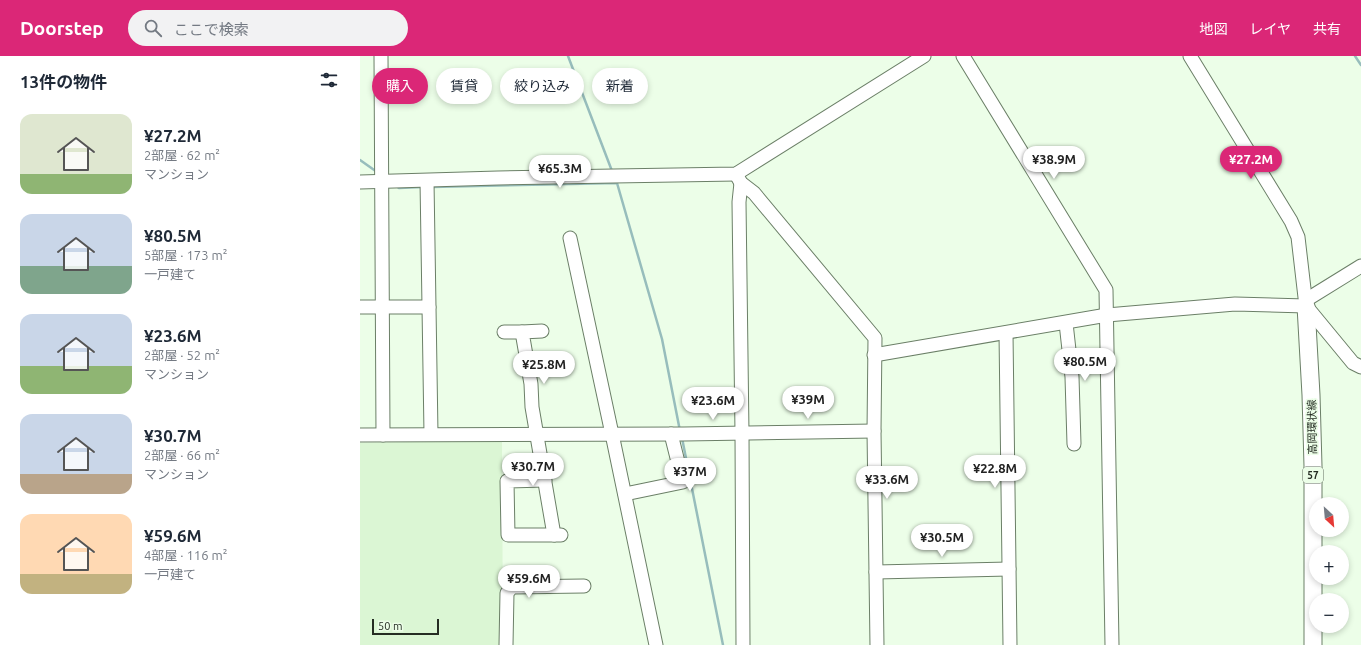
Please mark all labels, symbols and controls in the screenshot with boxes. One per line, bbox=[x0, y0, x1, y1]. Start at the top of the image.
search box bbox=[128, 10, 408, 46]
text: Doorstep bbox=[20, 17, 104, 39]
icon: search bbox=[142, 17, 164, 39]
text: ここで検索 bbox=[174, 21, 249, 38]
text: 地図 bbox=[1199, 21, 1227, 37]
text: レイヤ bbox=[1249, 21, 1291, 37]
text: 共有 bbox=[1313, 21, 1341, 37]
chip: 購入 bbox=[372, 68, 428, 104]
chip: 賃貸 bbox=[436, 68, 492, 104]
chip: 絞り込み bbox=[500, 68, 584, 104]
chip: 新着 bbox=[592, 68, 648, 104]
icon: filters bbox=[318, 69, 340, 91]
text: 13件の物件 bbox=[20, 72, 107, 91]
text: ¥27.2M bbox=[144, 126, 202, 145]
icon: home bbox=[52, 130, 100, 178]
pin: ¥38.9M bbox=[1021, 146, 1087, 180]
pin: ¥27.2M bbox=[1218, 146, 1284, 180]
text: 2部屋 · 62 m² bbox=[144, 148, 220, 162]
text: ¥38.9M bbox=[1032, 152, 1076, 166]
text: ¥27.2M bbox=[1229, 152, 1273, 166]
pin: ¥65.3M bbox=[527, 155, 593, 189]
text: ¥65.3M bbox=[538, 161, 582, 175]
text: マンション bbox=[144, 167, 209, 181]
text: ¥80.5M bbox=[144, 226, 202, 245]
icon: home bbox=[52, 230, 100, 278]
text: 5部屋 · 173 m² bbox=[144, 248, 227, 262]
text: 一戸建て bbox=[144, 267, 196, 281]
text: ¥23.6M bbox=[144, 326, 202, 345]
icon: home bbox=[52, 330, 100, 378]
text: 2部屋 · 52 m² bbox=[144, 348, 220, 362]
pin: ¥80.5M bbox=[1052, 348, 1118, 382]
pin: ¥25.8M bbox=[511, 351, 577, 385]
text: ¥80.5M bbox=[1063, 354, 1107, 368]
text: ¥25.8M bbox=[522, 357, 566, 371]
text: マンション bbox=[144, 367, 209, 381]
pin: ¥39M bbox=[784, 386, 832, 420]
pin: ¥23.6M bbox=[680, 387, 746, 421]
text: ¥39M bbox=[791, 392, 825, 406]
text: ¥23.6M bbox=[691, 393, 735, 407]
street label: 高岡環状線 bbox=[1306, 399, 1318, 455]
text: ¥30.7M bbox=[144, 426, 202, 445]
icon: home bbox=[52, 430, 100, 478]
text: 2部屋 · 66 m² bbox=[144, 448, 220, 462]
pin: ¥30.7M bbox=[500, 453, 566, 487]
pin: ¥22.8M bbox=[962, 455, 1028, 489]
pin: ¥37M bbox=[666, 458, 714, 492]
text: ¥30.7M bbox=[511, 459, 555, 473]
text: ¥22.8M bbox=[973, 461, 1017, 475]
text: ¥37M bbox=[673, 464, 707, 478]
pin: ¥33.6M bbox=[854, 466, 920, 500]
text: マンション bbox=[144, 467, 209, 481]
road number: 57 bbox=[1303, 467, 1323, 483]
text: ¥33.6M bbox=[865, 472, 909, 486]
north arrow bbox=[1309, 497, 1349, 537]
map controls bbox=[1309, 497, 1349, 633]
pin: ¥30.5M bbox=[909, 524, 975, 558]
text: ¥59.6M bbox=[144, 526, 202, 545]
icon: home bbox=[52, 530, 100, 578]
text: ¥30.5M bbox=[920, 530, 964, 544]
button: + bbox=[1309, 545, 1349, 585]
text: 4部屋 · 116 m² bbox=[144, 548, 227, 562]
pin: ¥59.6M bbox=[496, 565, 562, 599]
text: 一戸建て bbox=[144, 567, 196, 581]
text: ¥59.6M bbox=[507, 571, 551, 585]
button: − bbox=[1309, 593, 1349, 633]
scale bar bbox=[372, 617, 439, 636]
text: 50 m bbox=[378, 620, 402, 632]

